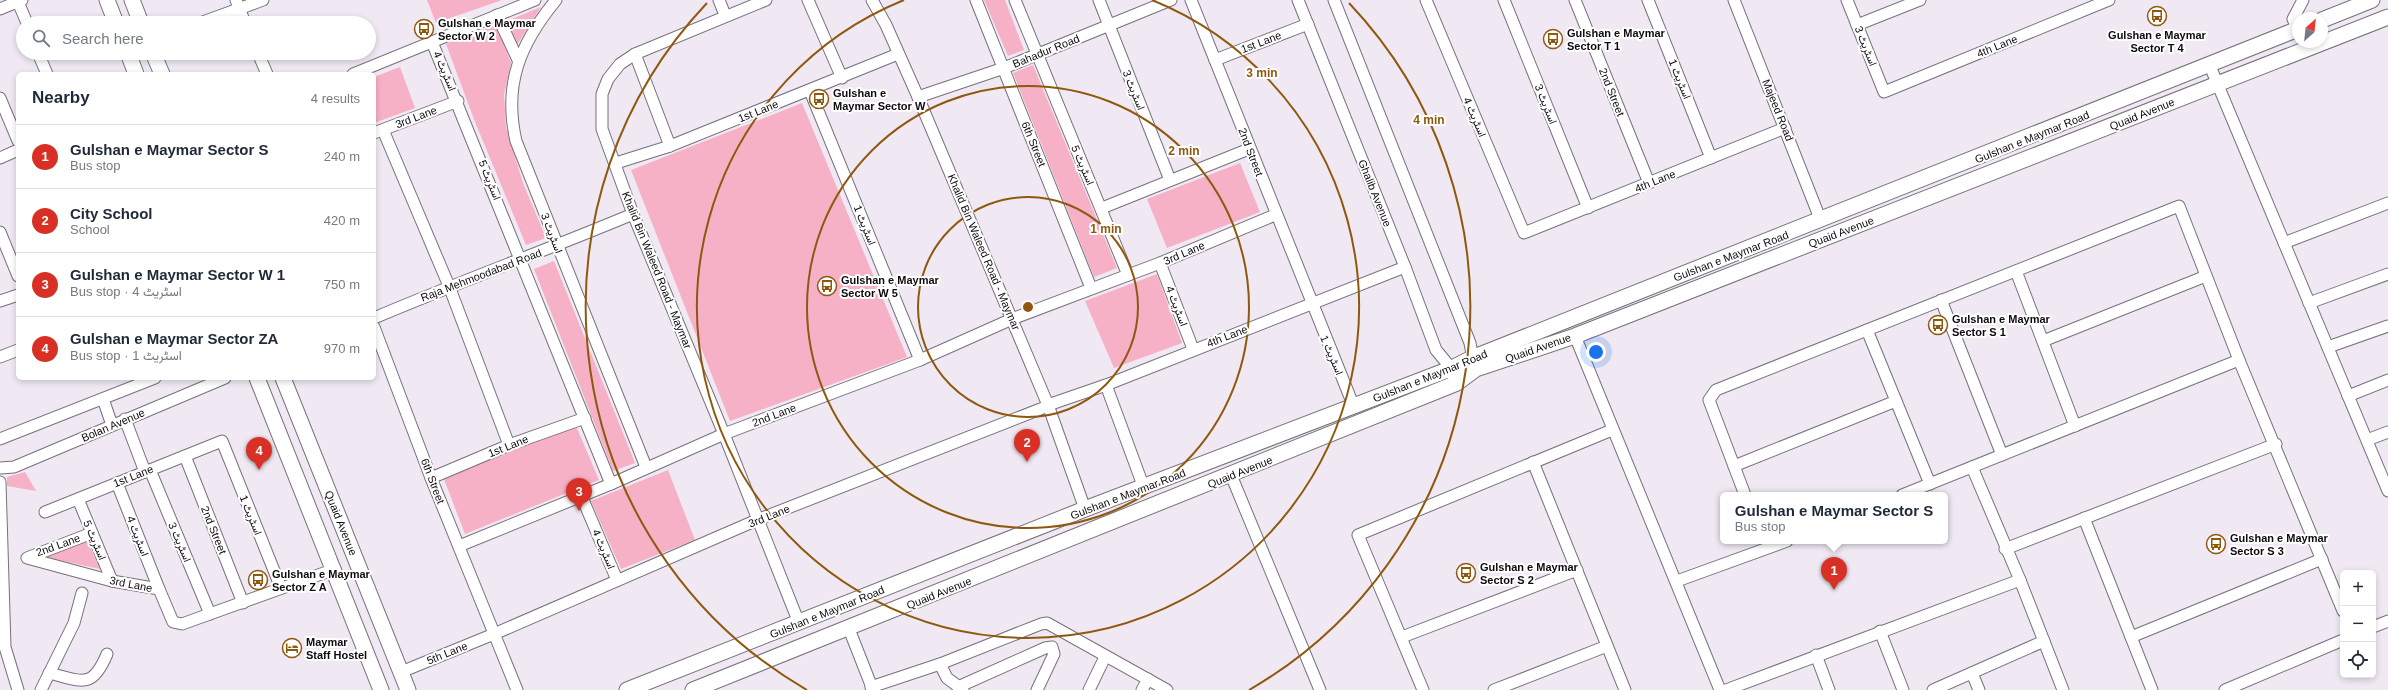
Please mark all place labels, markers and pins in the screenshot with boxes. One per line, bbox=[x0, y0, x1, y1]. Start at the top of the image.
bus stop icon: Gulshan e Maymar Sector T 4 bbox=[2146, 5, 2168, 27]
place label: Gulshan e Maymar Sector W 2 bbox=[438, 17, 537, 42]
bus stop icon: Gulshan e Maymar Sector W 2 bbox=[413, 18, 435, 40]
place label: Gulshan e Maymar Sector T 1 bbox=[1567, 27, 1666, 52]
bus stop icon: Gulshan e Maymar Sector T 1 bbox=[1542, 28, 1564, 50]
place label: Gulshan e Maymar Sector T 4 bbox=[2108, 29, 2207, 54]
place label: Gulshan e Maymar Sector W bbox=[833, 87, 926, 112]
bus stop icon: Gulshan e Maymar Sector W bbox=[808, 88, 830, 110]
place label: Gulshan e Maymar Sector W 5 bbox=[841, 274, 940, 299]
bus stop icon: Gulshan e Maymar Sector W 5 bbox=[816, 275, 838, 297]
centre of rings bbox=[1021, 300, 1035, 314]
place label: Gulshan e Maymar Sector S 1 bbox=[1952, 313, 2051, 338]
bus stop icon: Gulshan e Maymar Sector S 1 bbox=[1927, 314, 1949, 336]
pin: 2 bbox=[1014, 429, 1040, 462]
pin: 4 bbox=[246, 437, 272, 470]
pin: 3 bbox=[566, 478, 592, 511]
place label: Gulshan e Maymar Sector S 3 bbox=[2230, 532, 2329, 557]
bus stop icon: Gulshan e Maymar Sector S 3 bbox=[2205, 533, 2227, 555]
pin: 1 bbox=[1821, 557, 1847, 590]
place label: Gulshan e Maymar Sector S 2 bbox=[1480, 561, 1579, 586]
bus stop icon: Gulshan e Maymar Sector S 2 bbox=[1455, 562, 1477, 584]
place label: Gulshan e Maymar Sector Z A bbox=[272, 568, 371, 593]
bus stop icon: Gulshan e Maymar Sector Z A bbox=[247, 569, 269, 591]
place label: Maymar Staff Hostel bbox=[306, 636, 367, 661]
hotel icon: Maymar Staff Hostel bbox=[281, 637, 303, 659]

